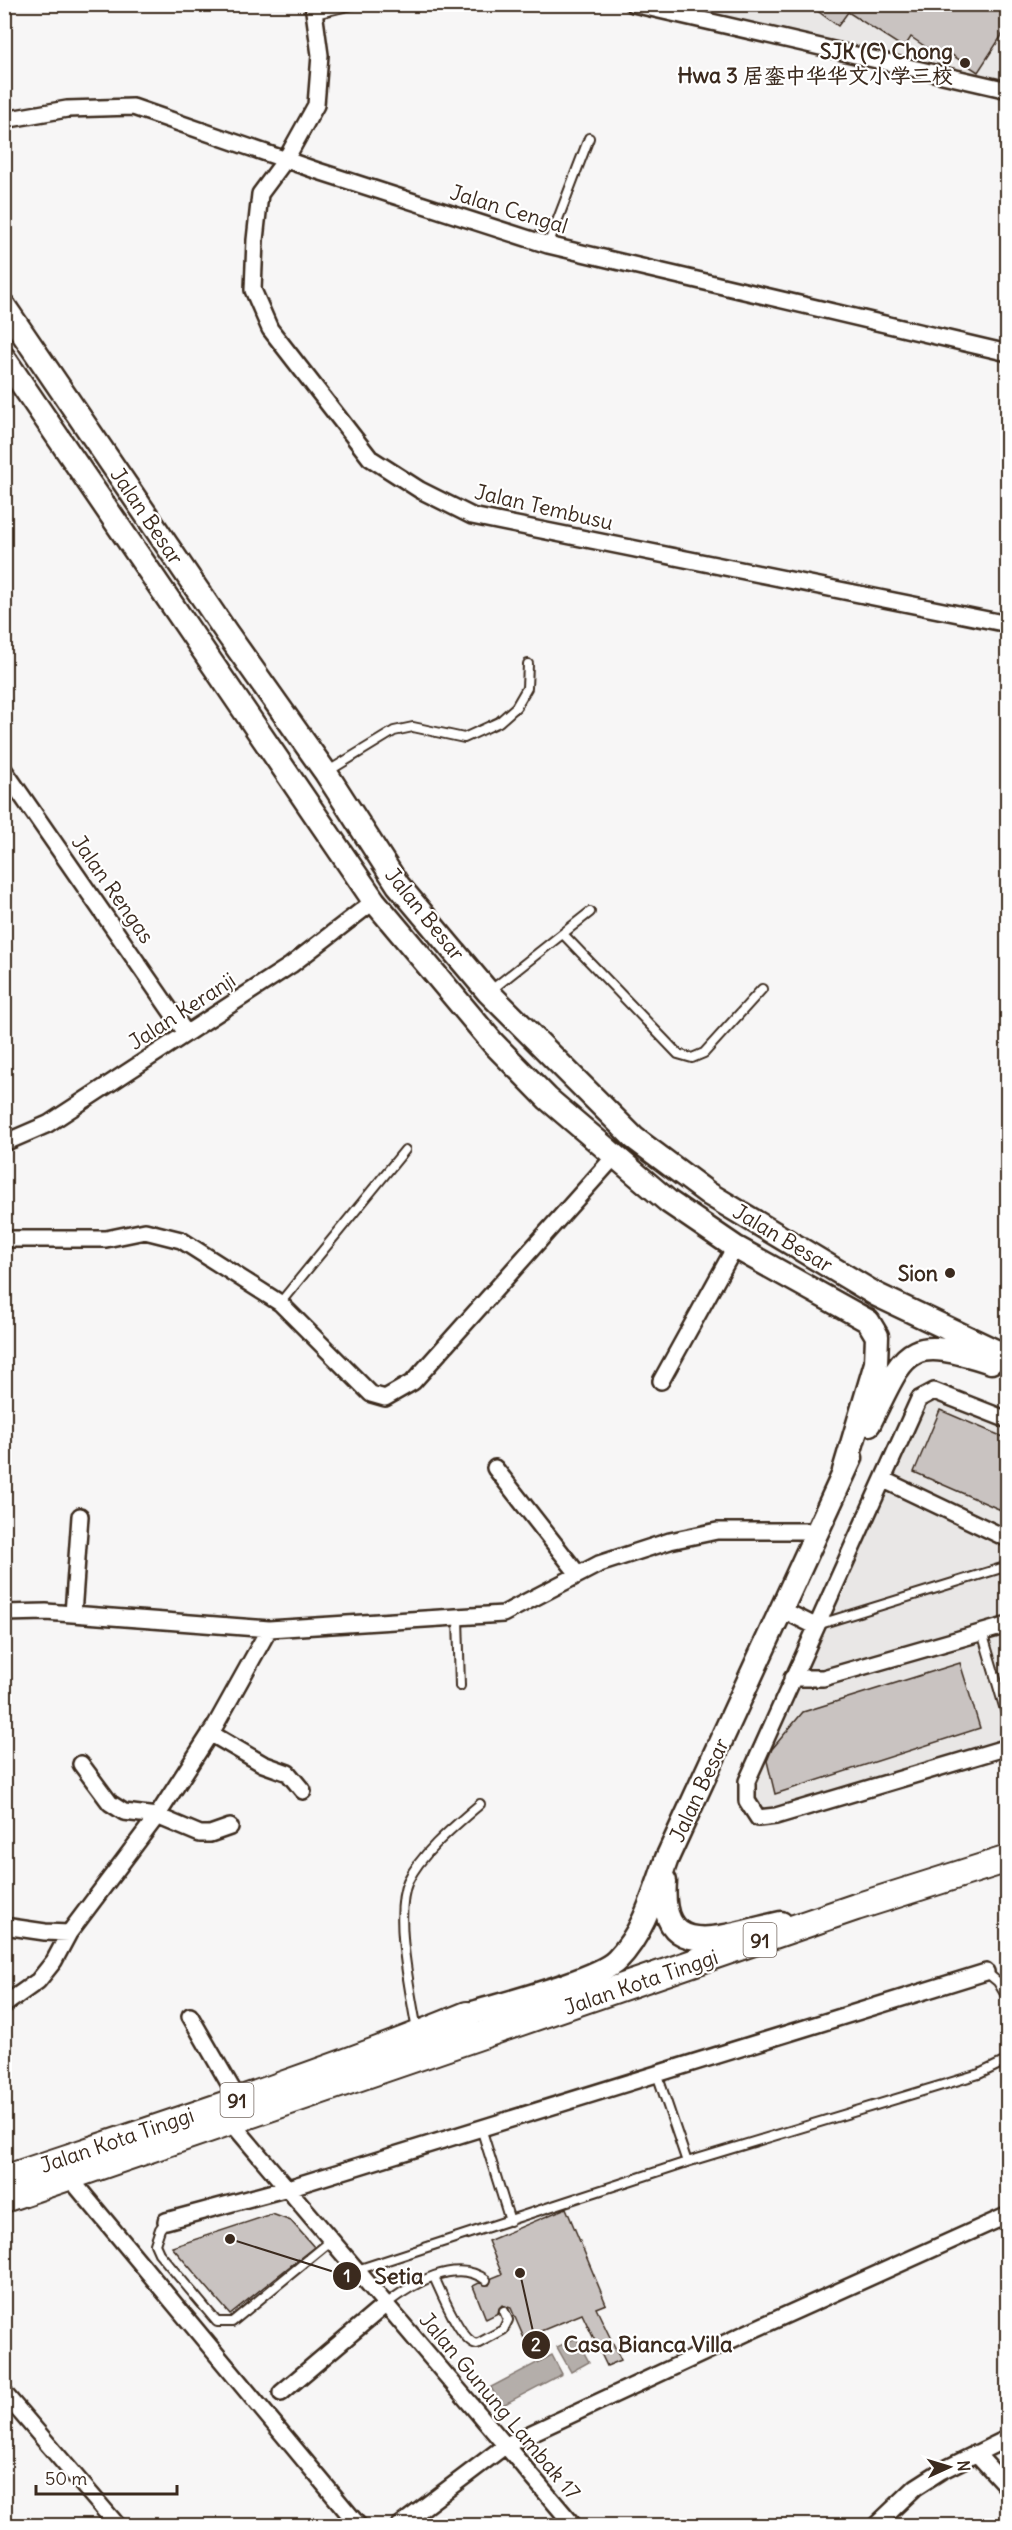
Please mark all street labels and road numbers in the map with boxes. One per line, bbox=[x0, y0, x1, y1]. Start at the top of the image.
street label: Jalan Cengal bbox=[447, 178, 571, 240]
street label: Jalan Besar bbox=[105, 462, 190, 570]
street label: Jalan Tembusu bbox=[472, 478, 616, 536]
street label: Jalan Rengas bbox=[66, 830, 160, 948]
street label: Jalan Besar bbox=[379, 862, 471, 966]
street label: Jalan Keranji bbox=[123, 966, 241, 1056]
street label: Jalan Besar bbox=[728, 1198, 838, 1279]
street label: Jalan Besar bbox=[663, 1733, 735, 1846]
road number: 91 bbox=[744, 1923, 777, 1957]
street label: Jalan Kota Tinggi bbox=[561, 1943, 721, 2021]
road number: 91 bbox=[220, 2083, 254, 2117]
street label: Jalan Kota Tinggi bbox=[37, 2101, 197, 2179]
street label: Jalan Gunung Lambak 17 bbox=[414, 2307, 586, 2505]

